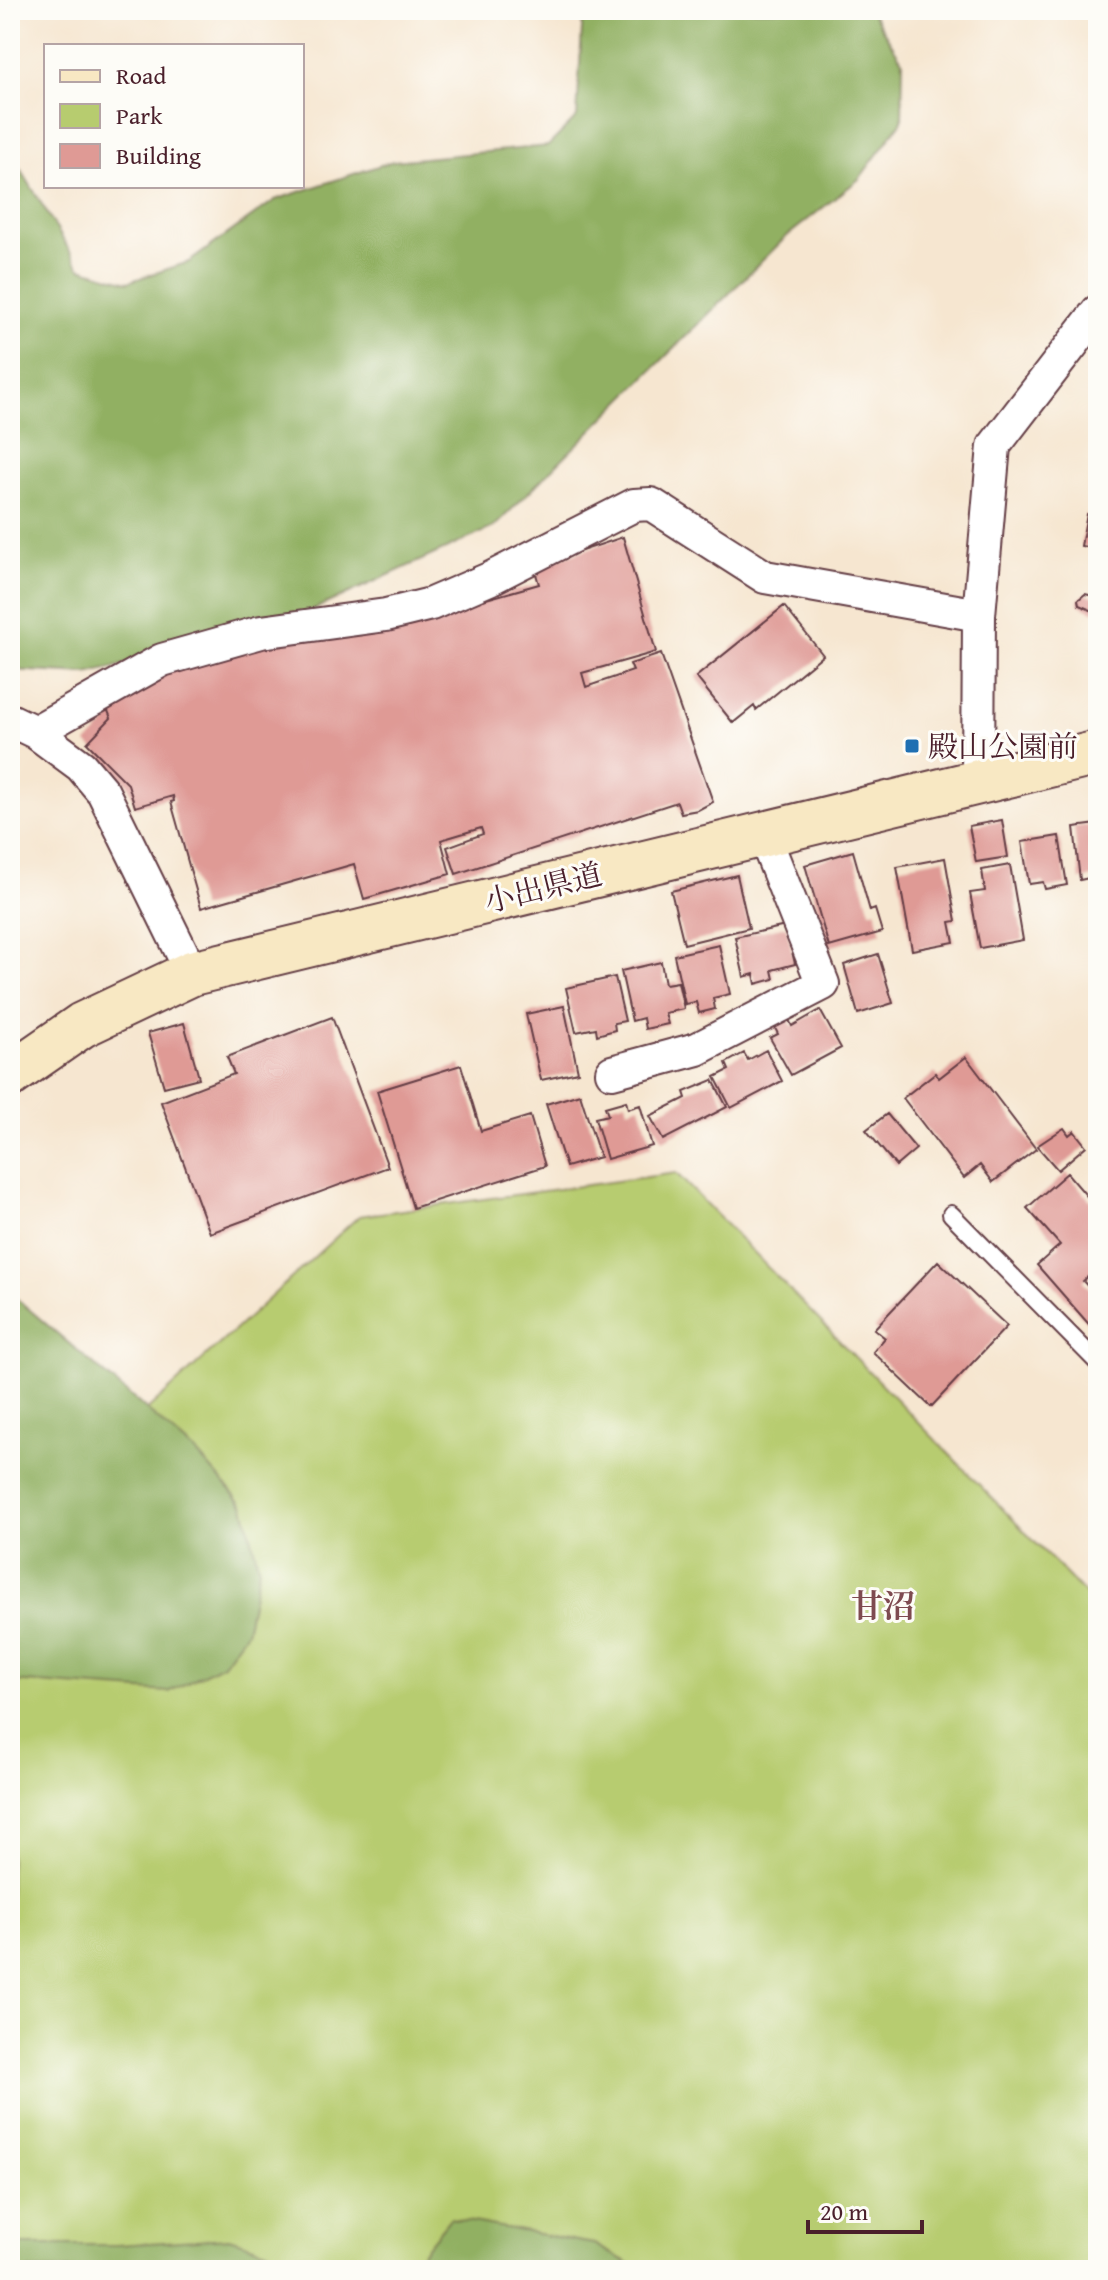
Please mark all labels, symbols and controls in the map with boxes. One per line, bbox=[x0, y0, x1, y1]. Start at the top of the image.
legend bbox=[44, 44, 304, 188]
text: Road bbox=[116, 58, 166, 93]
text: Park bbox=[116, 98, 163, 133]
text: Building bbox=[116, 138, 201, 173]
place label: 殿山公園前 bbox=[928, 724, 1078, 768]
marker: 殿山公園前 bbox=[903, 737, 921, 755]
street label: 小出県道 bbox=[479, 851, 607, 923]
district label: 甘沼 bbox=[851, 1582, 915, 1629]
scale bar bbox=[808, 2184, 922, 2234]
text: 20 m bbox=[820, 2194, 868, 2229]

